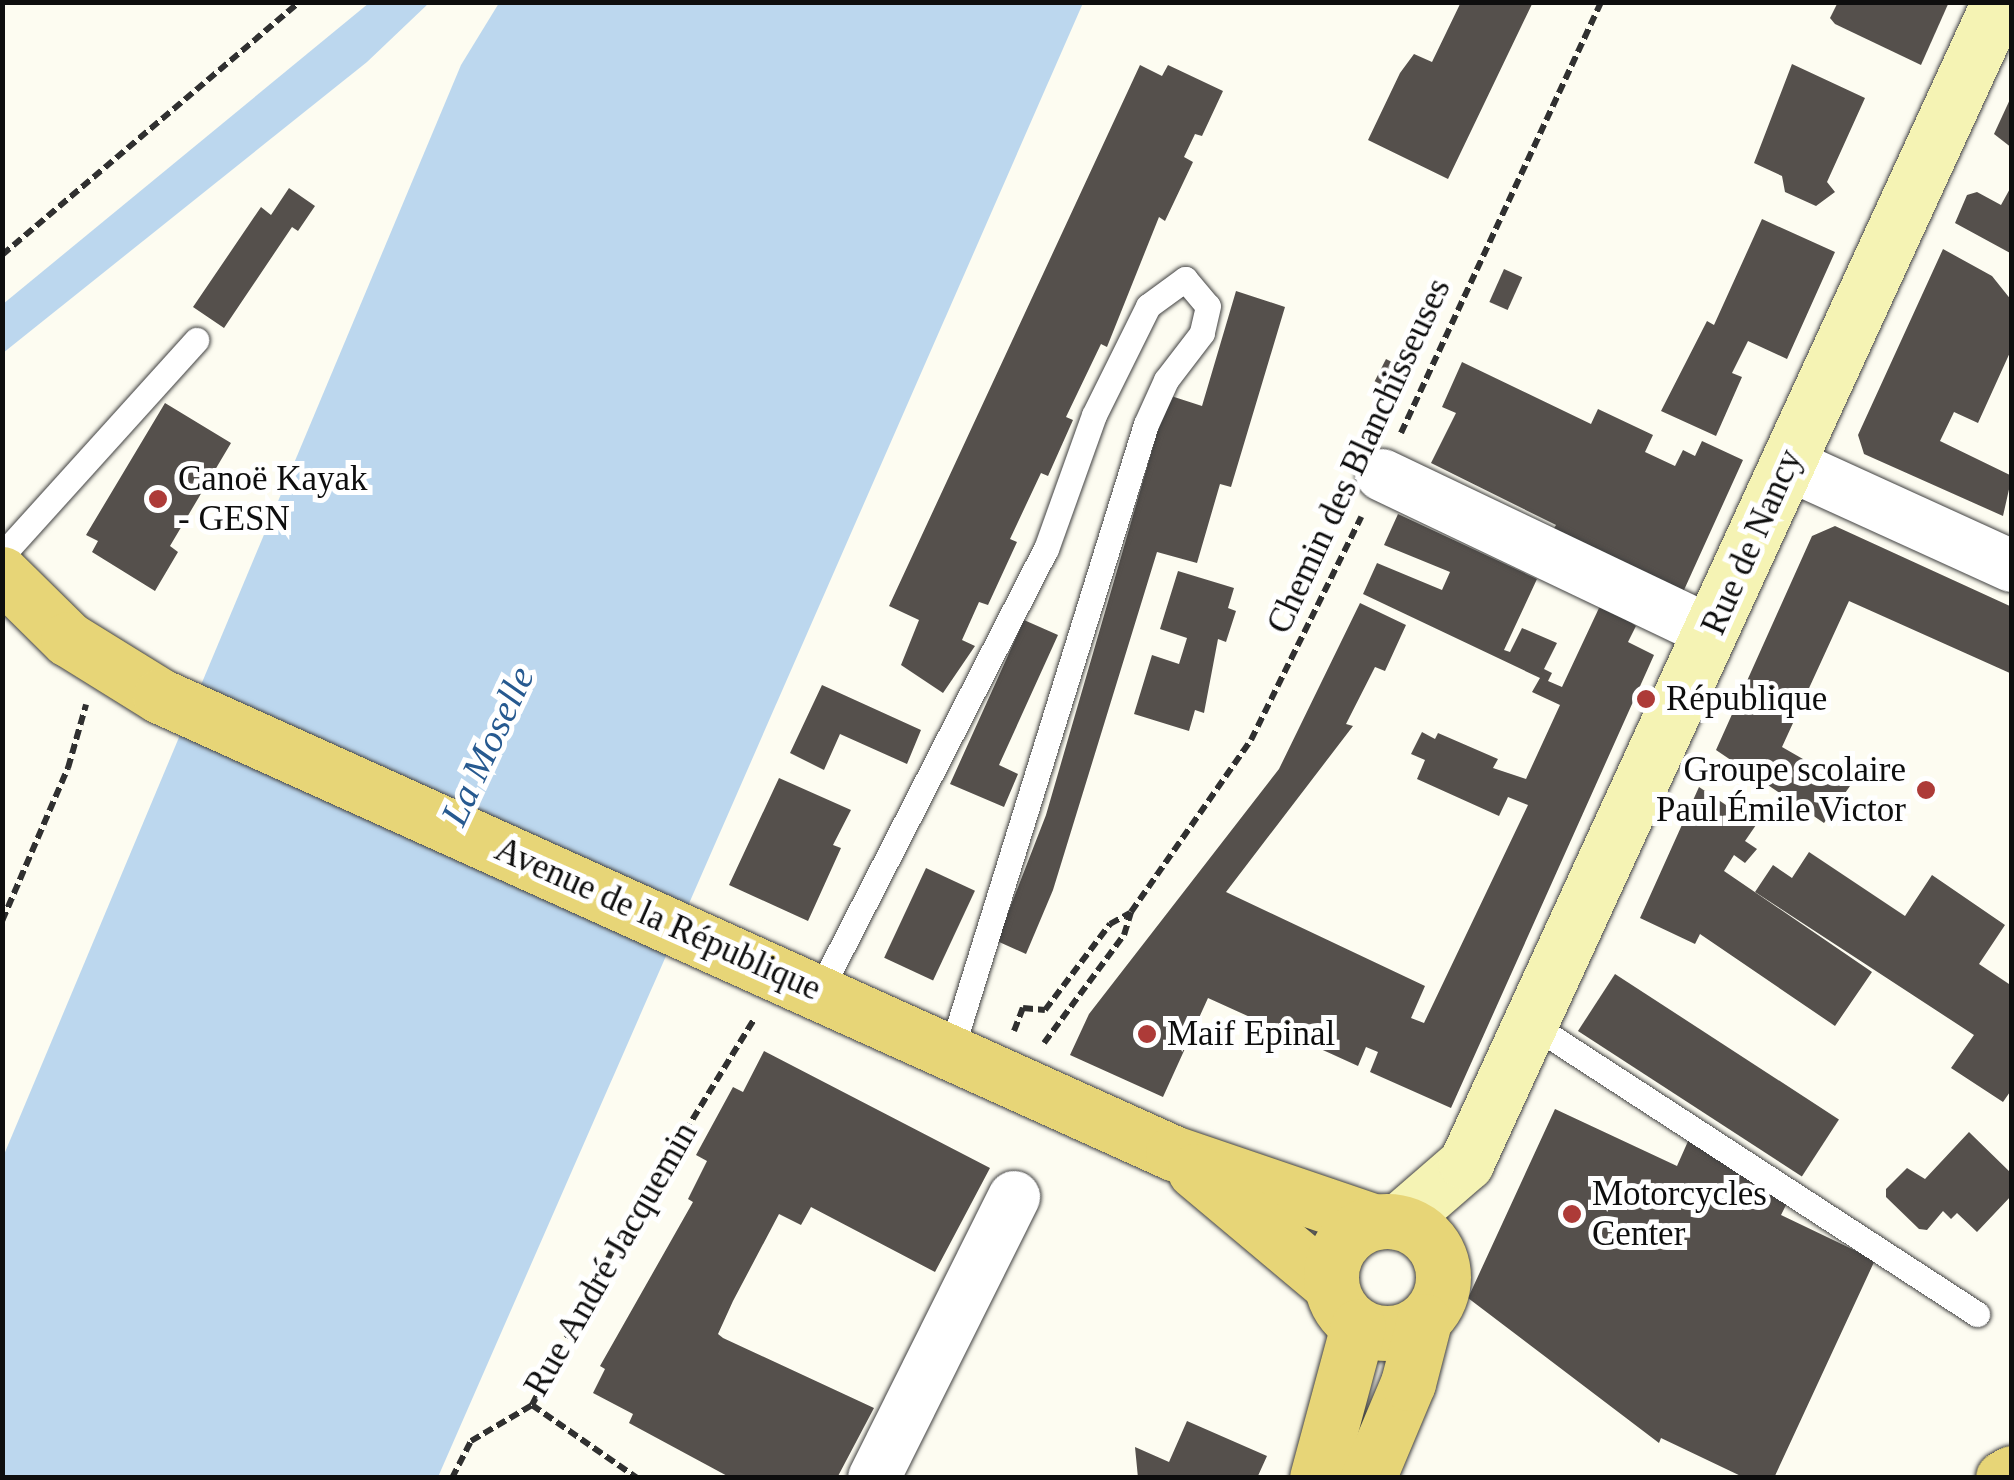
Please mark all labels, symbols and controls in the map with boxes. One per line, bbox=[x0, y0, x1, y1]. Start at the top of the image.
street label: Chemin des Blanchisseuses bbox=[1258, 272, 1460, 640]
street label: Rue de Nancy bbox=[1692, 443, 1812, 641]
place label: Canoë Kayak - GESN bbox=[178, 458, 368, 540]
marker: Canoë Kayak - GESN bbox=[147, 488, 169, 510]
water label: La Moselle bbox=[431, 659, 545, 833]
place label: République bbox=[1666, 678, 1827, 720]
marker: République bbox=[1635, 688, 1657, 710]
place label: Groupe scolaire Paul Émile Victor bbox=[1655, 749, 1906, 831]
marker: Groupe scolaire Paul Émile Victor bbox=[1915, 779, 1937, 801]
street label: Avenue de la République bbox=[489, 828, 827, 1010]
place label: Maif Epinal bbox=[1167, 1013, 1335, 1055]
marker: Maif Epinal bbox=[1136, 1023, 1158, 1045]
street label: Rue André Jacquemin bbox=[515, 1114, 707, 1404]
place label: Motorcycles Center bbox=[1592, 1173, 1767, 1255]
marker: Motorcycles Center bbox=[1561, 1203, 1583, 1225]

